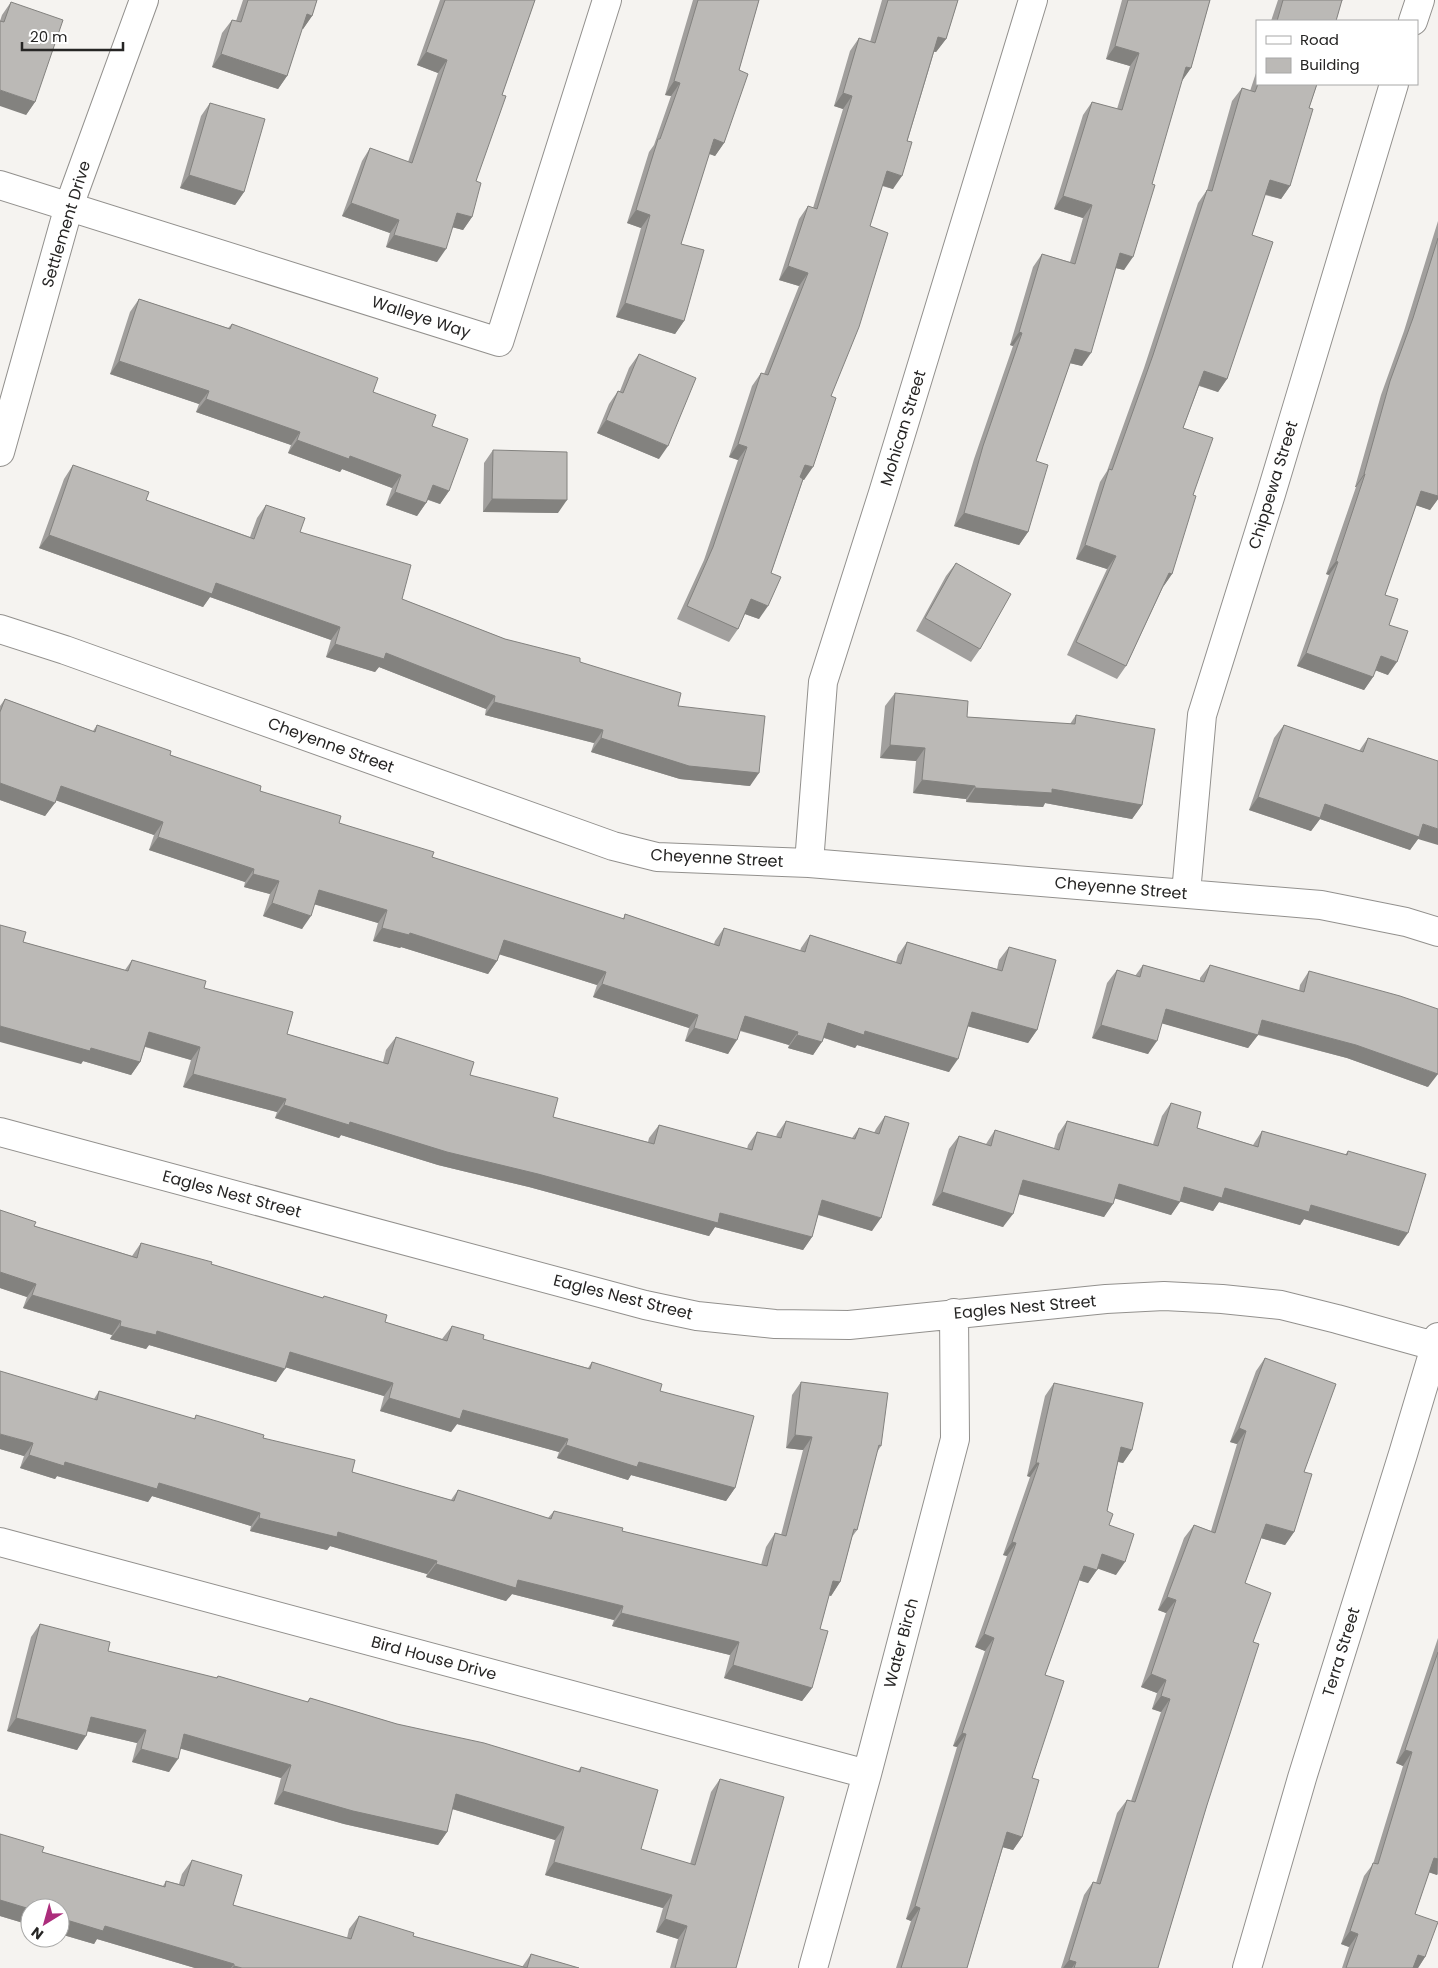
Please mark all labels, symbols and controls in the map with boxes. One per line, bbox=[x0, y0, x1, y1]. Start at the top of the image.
scale bar bbox=[22, 20, 124, 52]
legend bbox=[1256, 20, 1418, 85]
text: 20 m bbox=[30, 26, 68, 47]
text: Road bbox=[1300, 29, 1339, 50]
text: Building bbox=[1300, 54, 1360, 75]
street label: Settlement Drive bbox=[36, 158, 96, 290]
street label: Walleye Way bbox=[369, 290, 473, 344]
street label: Mohican Street bbox=[874, 367, 932, 489]
street label: Chippewa Street bbox=[1243, 418, 1304, 552]
street label: Cheyenne Street bbox=[265, 711, 398, 779]
street label: Cheyenne Street bbox=[650, 843, 784, 873]
street label: Cheyenne Street bbox=[1054, 871, 1188, 905]
street label: Eagles Nest Street bbox=[160, 1164, 304, 1224]
street label: Eagles Nest Street bbox=[551, 1269, 695, 1325]
street label: Eagles Nest Street bbox=[953, 1289, 1097, 1325]
street label: Water Birch bbox=[878, 1596, 924, 1690]
street label: Terra Street bbox=[1316, 1604, 1366, 1700]
street label: Bird House Drive bbox=[369, 1630, 499, 1686]
north arrow bbox=[20, 1898, 70, 1948]
text: N bbox=[27, 1922, 47, 1945]

